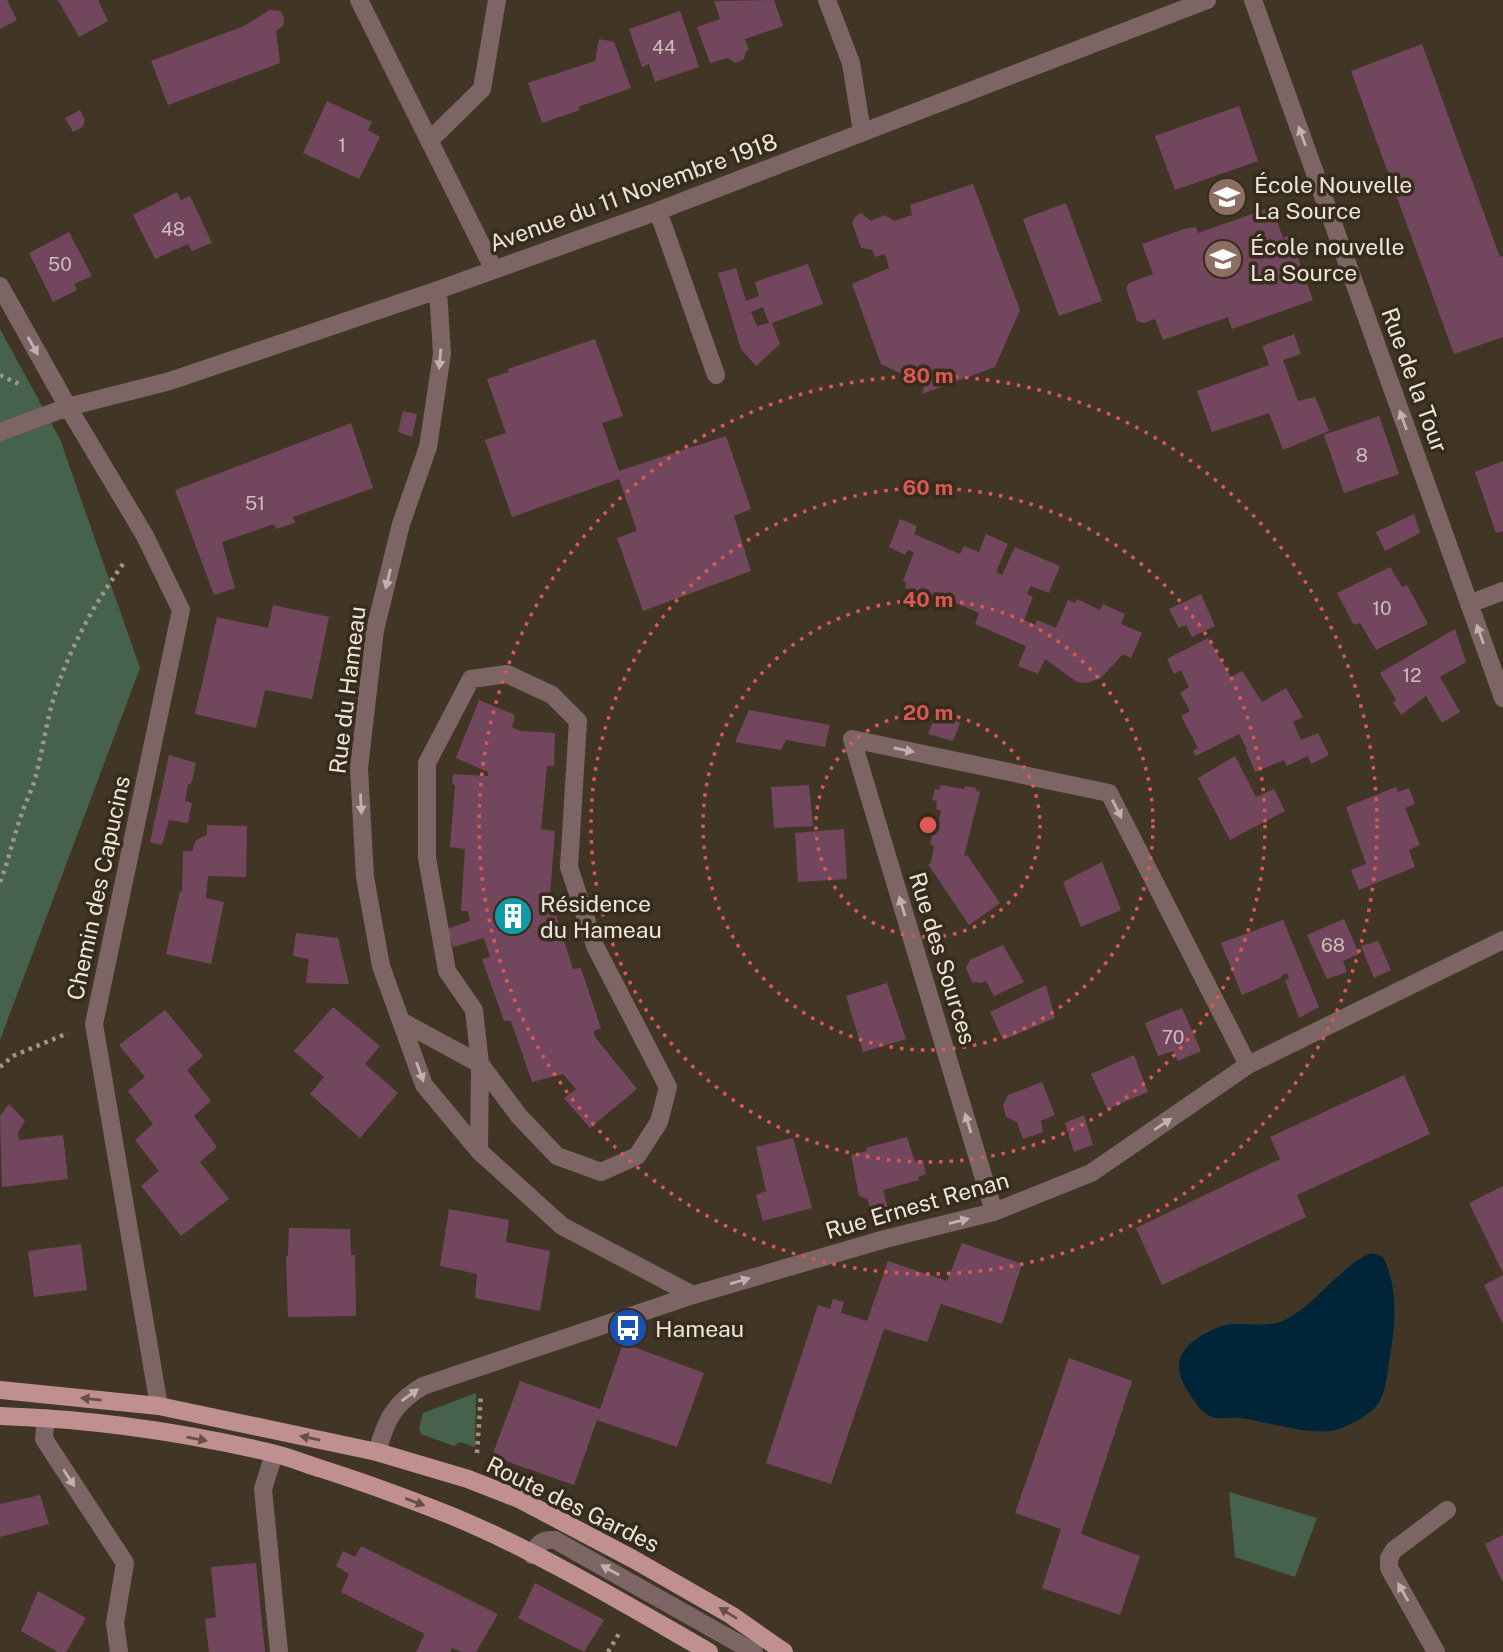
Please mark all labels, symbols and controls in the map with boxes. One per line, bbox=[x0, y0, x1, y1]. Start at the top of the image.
house number: 44 bbox=[652, 36, 676, 58]
one-way arrow bbox=[1296, 126, 1307, 147]
street label: Avenue du 11 Novembre 1918 bbox=[485, 127, 781, 257]
house number: 1 bbox=[338, 134, 346, 156]
place label: École Nouvelle La Source bbox=[1254, 171, 1412, 224]
school or university icon: École Nouvelle La Source bbox=[1206, 176, 1248, 218]
house number: 48 bbox=[161, 218, 185, 240]
place label: École nouvelle La Source bbox=[1250, 233, 1404, 286]
school or university icon: École nouvelle La Source bbox=[1202, 238, 1244, 280]
house number: 50 bbox=[48, 253, 72, 275]
street label: Rue de la Tour bbox=[1376, 304, 1454, 456]
one-way arrow bbox=[27, 336, 39, 355]
one-way arrow bbox=[434, 348, 445, 370]
text: 80 m bbox=[902, 363, 954, 388]
one-way arrow bbox=[1398, 409, 1409, 430]
house number: 8 bbox=[1356, 444, 1368, 466]
text: 60 m bbox=[903, 475, 953, 500]
house number: 51 bbox=[245, 492, 265, 514]
one-way arrow bbox=[382, 568, 393, 590]
text: 40 m bbox=[903, 587, 953, 612]
house number: 10 bbox=[1372, 597, 1392, 619]
street label: Rue du Hameau bbox=[323, 605, 371, 775]
one-way arrow bbox=[1474, 623, 1485, 644]
house number: 12 bbox=[1402, 664, 1422, 686]
text: 20 m bbox=[903, 700, 953, 725]
one-way arrow bbox=[893, 745, 915, 756]
street label: Chemin des Capucins bbox=[61, 773, 135, 1003]
one-way arrow bbox=[356, 793, 367, 815]
one-way arrow bbox=[1112, 799, 1123, 819]
centre of rings bbox=[916, 813, 940, 837]
street label: Rue des Sources bbox=[904, 869, 982, 1047]
place label: Résidence du Hameau bbox=[540, 890, 662, 943]
building icon: Résidence du Hameau bbox=[492, 895, 534, 937]
one-way arrow bbox=[896, 895, 906, 916]
house number: 68 bbox=[1321, 934, 1345, 956]
house number: 70 bbox=[1162, 1026, 1184, 1048]
one-way arrow bbox=[414, 1062, 425, 1083]
one-way arrow bbox=[962, 1113, 972, 1134]
one-way arrow bbox=[1154, 1117, 1172, 1131]
street label: Rue Ernest Renan bbox=[822, 1166, 1012, 1244]
one-way arrow bbox=[949, 1215, 971, 1226]
one-way arrow bbox=[730, 1276, 751, 1286]
bus stop icon: Hameau bbox=[607, 1307, 649, 1349]
place label: Hameau bbox=[655, 1315, 744, 1342]
one-way arrow bbox=[401, 1388, 419, 1402]
one-way arrow bbox=[80, 1393, 102, 1404]
one-way arrow bbox=[299, 1432, 321, 1443]
one-way arrow bbox=[186, 1434, 208, 1445]
street label: Route des Gardes bbox=[482, 1450, 664, 1558]
one-way arrow bbox=[63, 1469, 76, 1488]
one-way arrow bbox=[404, 1497, 425, 1508]
one-way arrow bbox=[600, 1564, 619, 1576]
one-way arrow bbox=[1397, 1583, 1409, 1602]
one-way arrow bbox=[718, 1607, 737, 1620]

